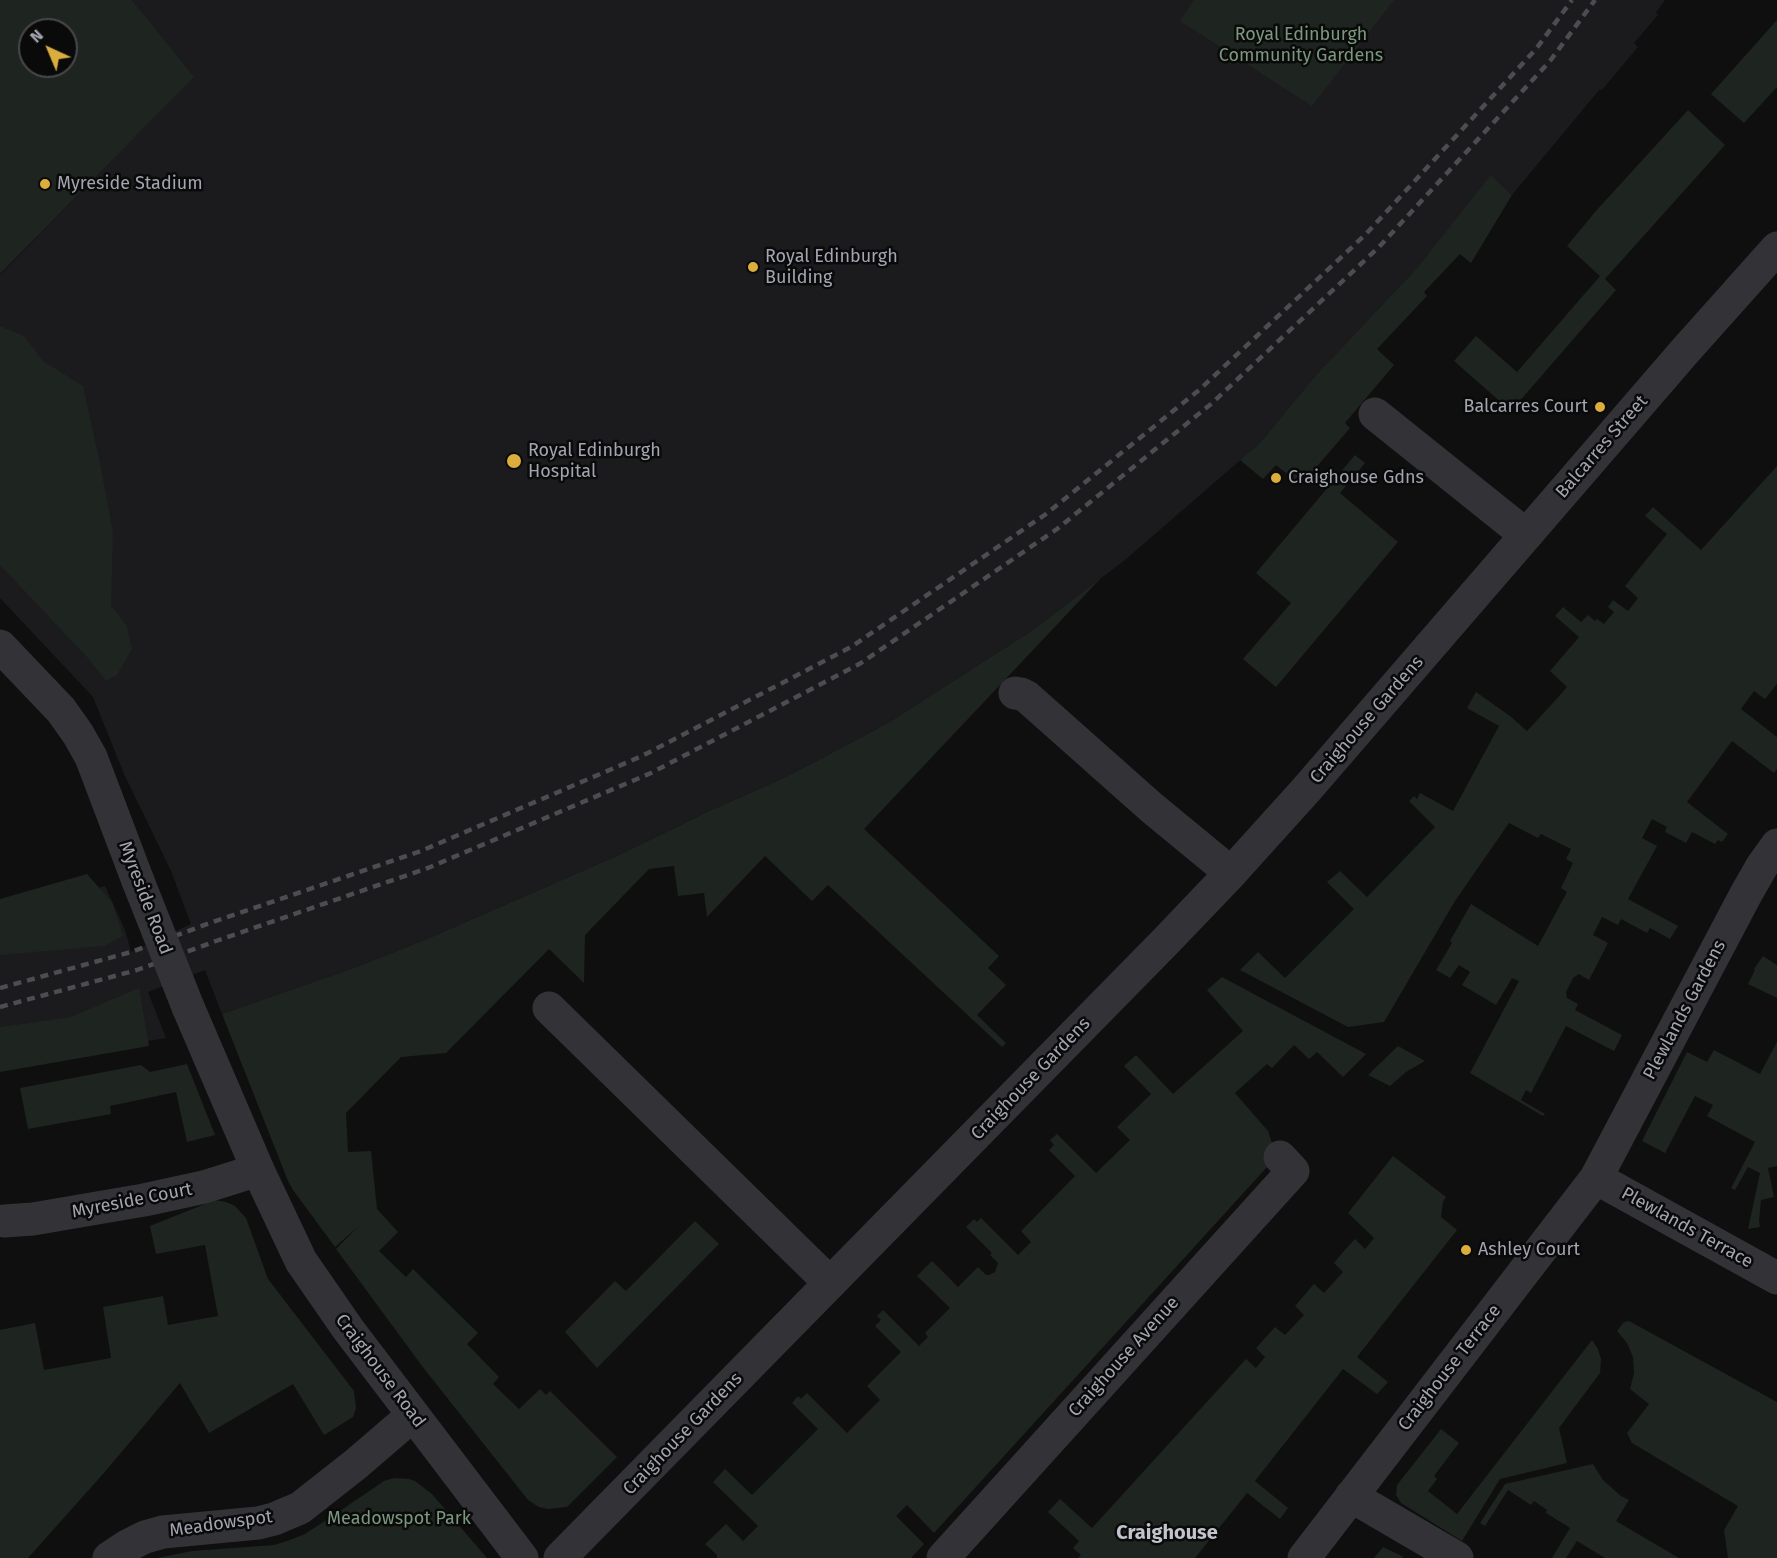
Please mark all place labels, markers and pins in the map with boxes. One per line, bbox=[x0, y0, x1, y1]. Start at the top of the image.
place label: Myreside Stadium bbox=[57, 173, 203, 195]
marker: Myreside Stadium bbox=[38, 177, 52, 191]
place label: Royal Edinburgh Building bbox=[765, 246, 898, 288]
marker: Royal Edinburgh Building bbox=[746, 260, 760, 274]
place label: Balcarres Court bbox=[1464, 396, 1588, 418]
marker: Balcarres Court bbox=[1593, 400, 1607, 414]
place label: Royal Edinburgh Hospital bbox=[528, 440, 661, 482]
marker: Royal Edinburgh Hospital bbox=[505, 452, 523, 470]
place label: Craighouse Gdns bbox=[1288, 467, 1424, 489]
marker: Craighouse Gdns bbox=[1269, 471, 1283, 485]
place label: Ashley Court bbox=[1478, 1239, 1580, 1261]
marker: Ashley Court bbox=[1459, 1243, 1473, 1257]

